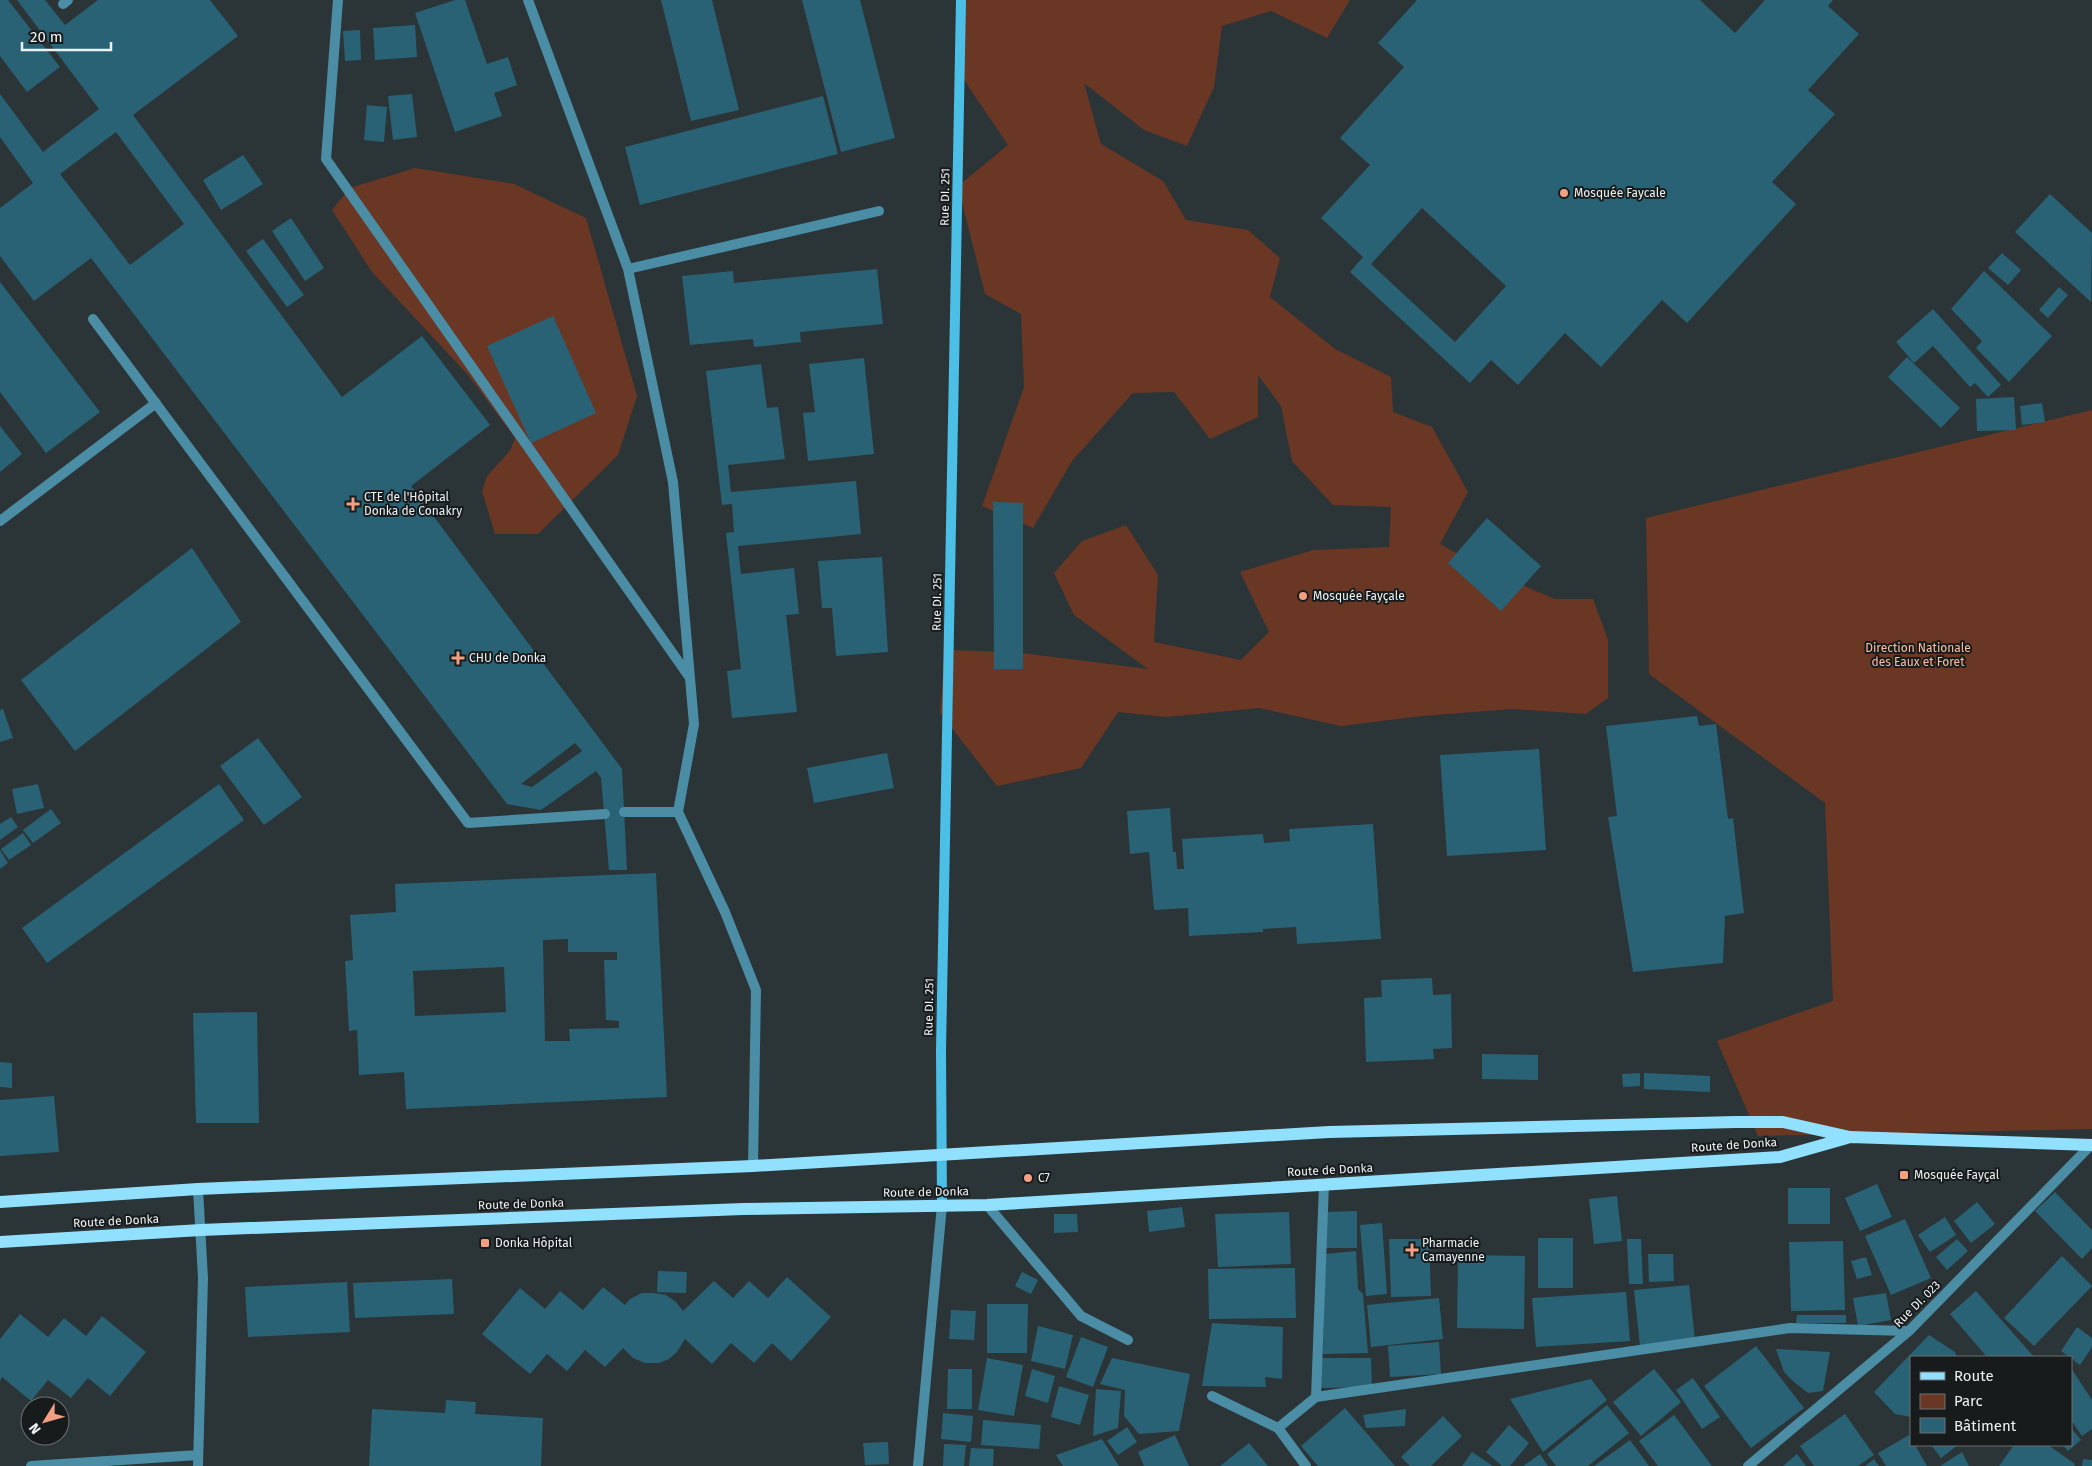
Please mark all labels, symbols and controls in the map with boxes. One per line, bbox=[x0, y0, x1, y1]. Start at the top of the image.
scale bar bbox=[22, 20, 111, 52]
text: 20 m bbox=[30, 28, 63, 46]
street label: Rue DI. 251 bbox=[937, 168, 953, 226]
place label: Mosquée Faycale bbox=[1574, 186, 1666, 200]
marker: Mosquée Faycale bbox=[1558, 187, 1570, 199]
place label: CTE de l'Hôpital Donka de Conakry bbox=[364, 490, 462, 518]
marker: CTE de l'Hôpital Donka de Conakry bbox=[346, 497, 360, 511]
street label: Rue DI. 251 bbox=[929, 573, 945, 631]
place label: Mosquée Fayçale bbox=[1313, 589, 1405, 603]
marker: Mosquée Fayçale bbox=[1297, 590, 1309, 602]
park label: Direction Nationale des Eaux et Foret bbox=[1865, 641, 1971, 669]
marker: CHU de Donka bbox=[451, 651, 465, 665]
place label: CHU de Donka bbox=[469, 651, 546, 665]
street label: Rue DI. 251 bbox=[921, 978, 937, 1036]
street label: Route de Donka bbox=[1691, 1135, 1777, 1155]
street label: Route de Donka bbox=[1287, 1161, 1373, 1179]
place label: Mosquée Fayçal bbox=[1914, 1168, 2000, 1182]
marker: Mosquée Fayçal bbox=[1898, 1169, 1910, 1181]
place label: C7 bbox=[1038, 1171, 1050, 1185]
marker: C7 bbox=[1022, 1172, 1034, 1184]
street label: Route de Donka bbox=[883, 1184, 969, 1200]
street label: Route de Donka bbox=[478, 1196, 564, 1212]
street label: Route de Donka bbox=[73, 1212, 159, 1230]
place label: Donka Hôpital bbox=[495, 1236, 573, 1250]
place label: Pharmacie Camayenne bbox=[1422, 1236, 1485, 1264]
marker: Donka Hôpital bbox=[479, 1237, 491, 1249]
marker: Pharmacie Camayenne bbox=[1406, 1244, 1418, 1256]
street label: Rue DI. 023 bbox=[1891, 1278, 1943, 1330]
legend bbox=[1910, 1356, 2072, 1446]
text: Route bbox=[1954, 1367, 1994, 1385]
text: Parc bbox=[1954, 1392, 1983, 1410]
north arrow bbox=[20, 1396, 70, 1446]
text: Bâtiment bbox=[1954, 1417, 2017, 1435]
text: N bbox=[25, 1420, 45, 1437]

